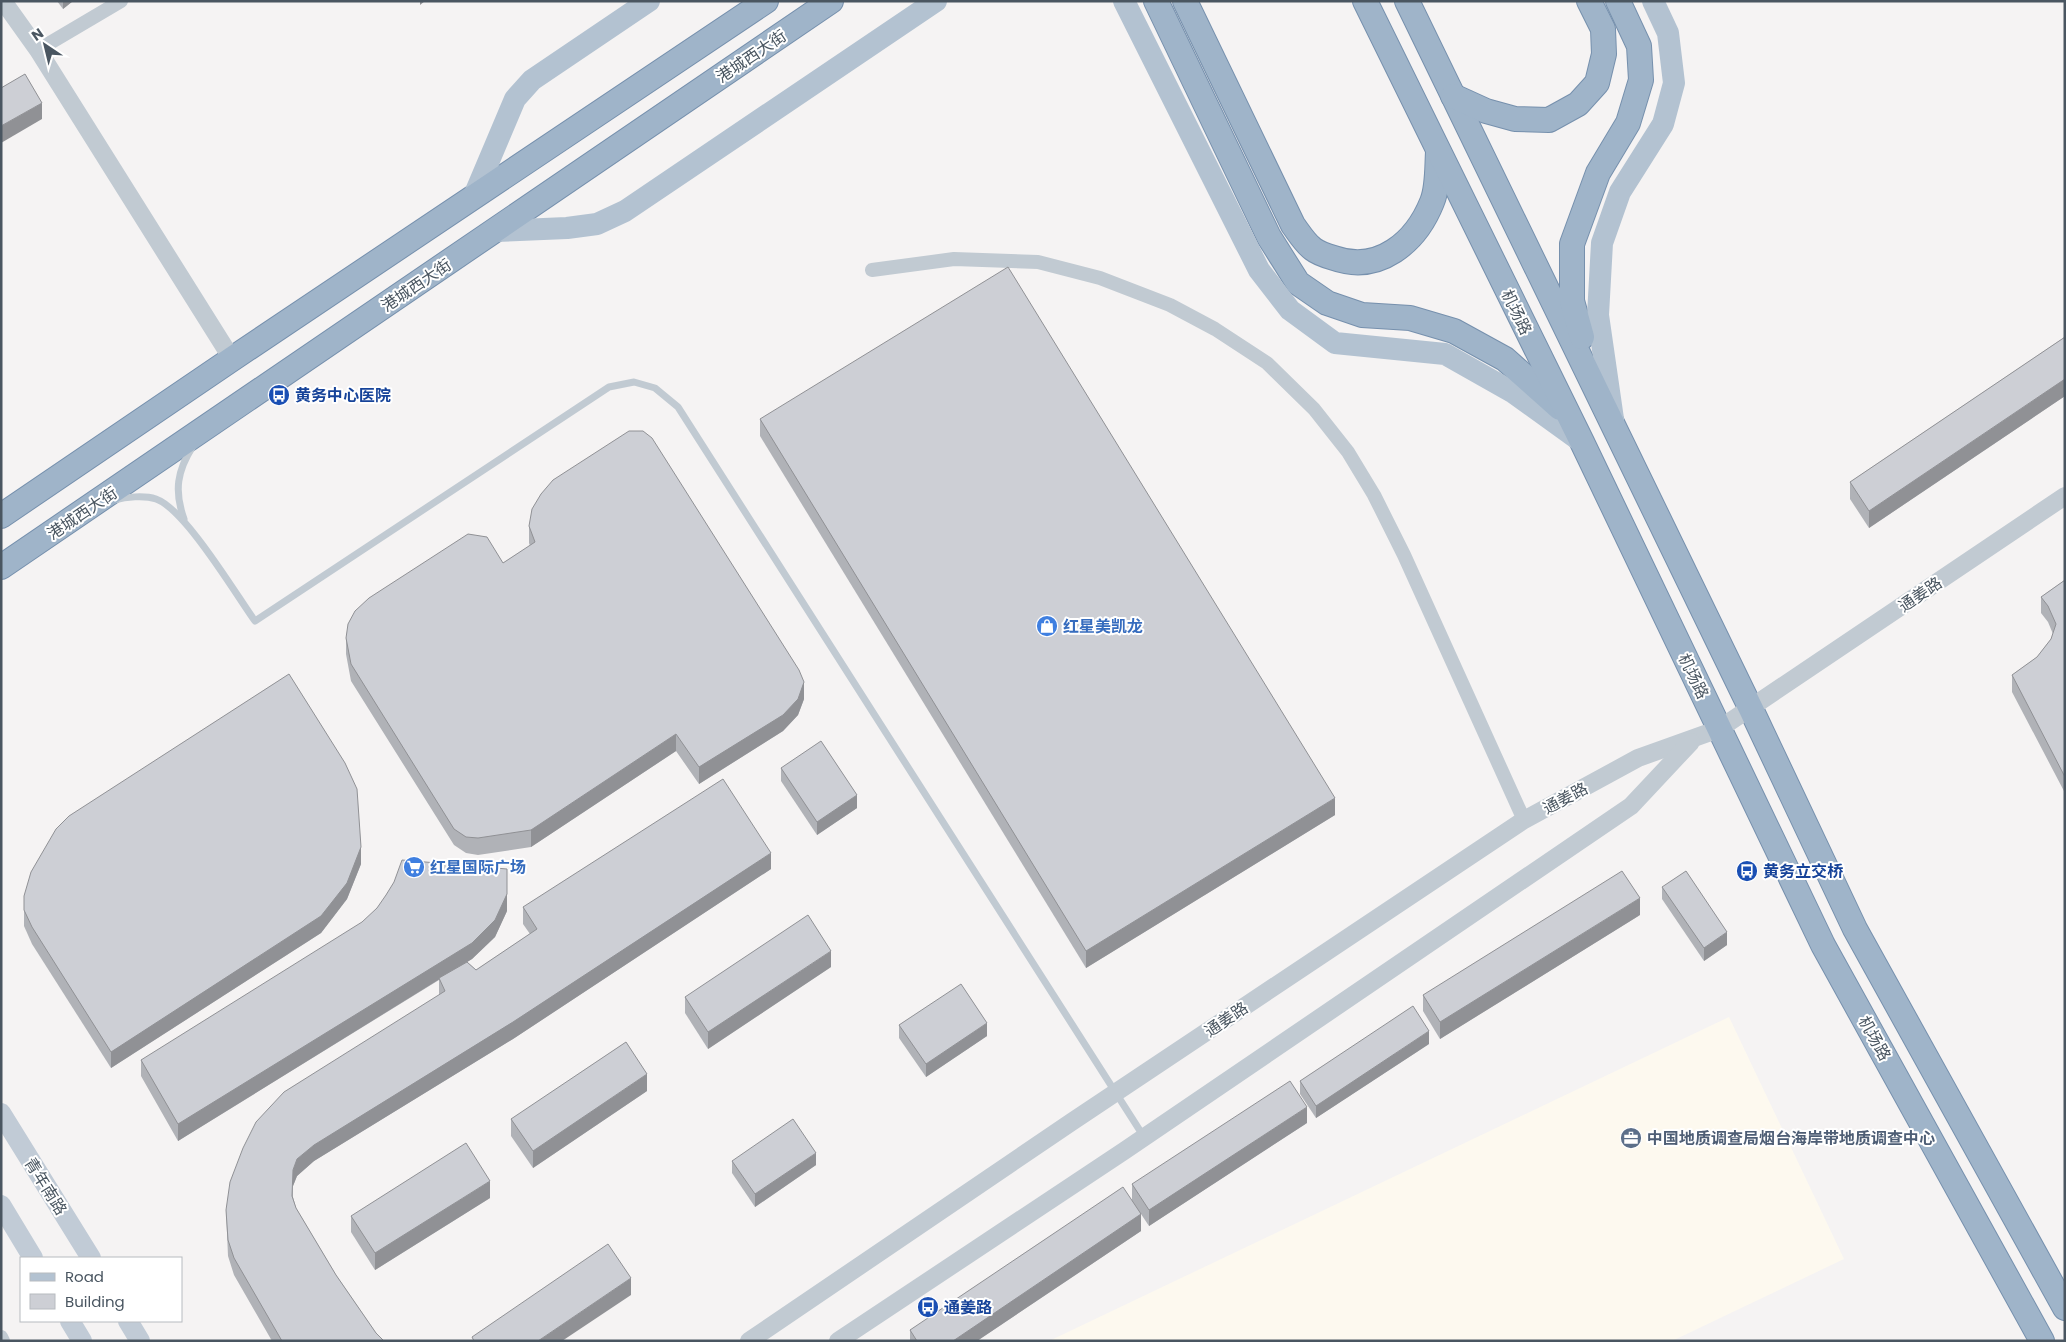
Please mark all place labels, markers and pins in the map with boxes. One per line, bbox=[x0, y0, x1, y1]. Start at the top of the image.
bus stop icon: 黄务中心医院 bbox=[267, 383, 291, 407]
place label: 黄务中心医院 bbox=[295, 384, 391, 407]
shop icon: 红星美凯龙 bbox=[1035, 614, 1059, 638]
place label: 红星美凯龙 bbox=[1063, 615, 1143, 638]
supermarket icon: 红星国际广场 bbox=[402, 855, 426, 879]
place label: 红星国际广场 bbox=[430, 856, 526, 879]
bus stop icon: 黄务立交桥 bbox=[1735, 859, 1759, 883]
place label: 黄务立交桥 bbox=[1763, 860, 1844, 883]
office icon: 中国地质调查局烟台海岸带地质调查中心 bbox=[1619, 1126, 1643, 1150]
place label: 中国地质调查局烟台海岸带地质调查中心 bbox=[1647, 1127, 1935, 1150]
bus stop icon: 通姜路 bbox=[916, 1295, 940, 1319]
place label: 通姜路 bbox=[944, 1296, 992, 1319]

